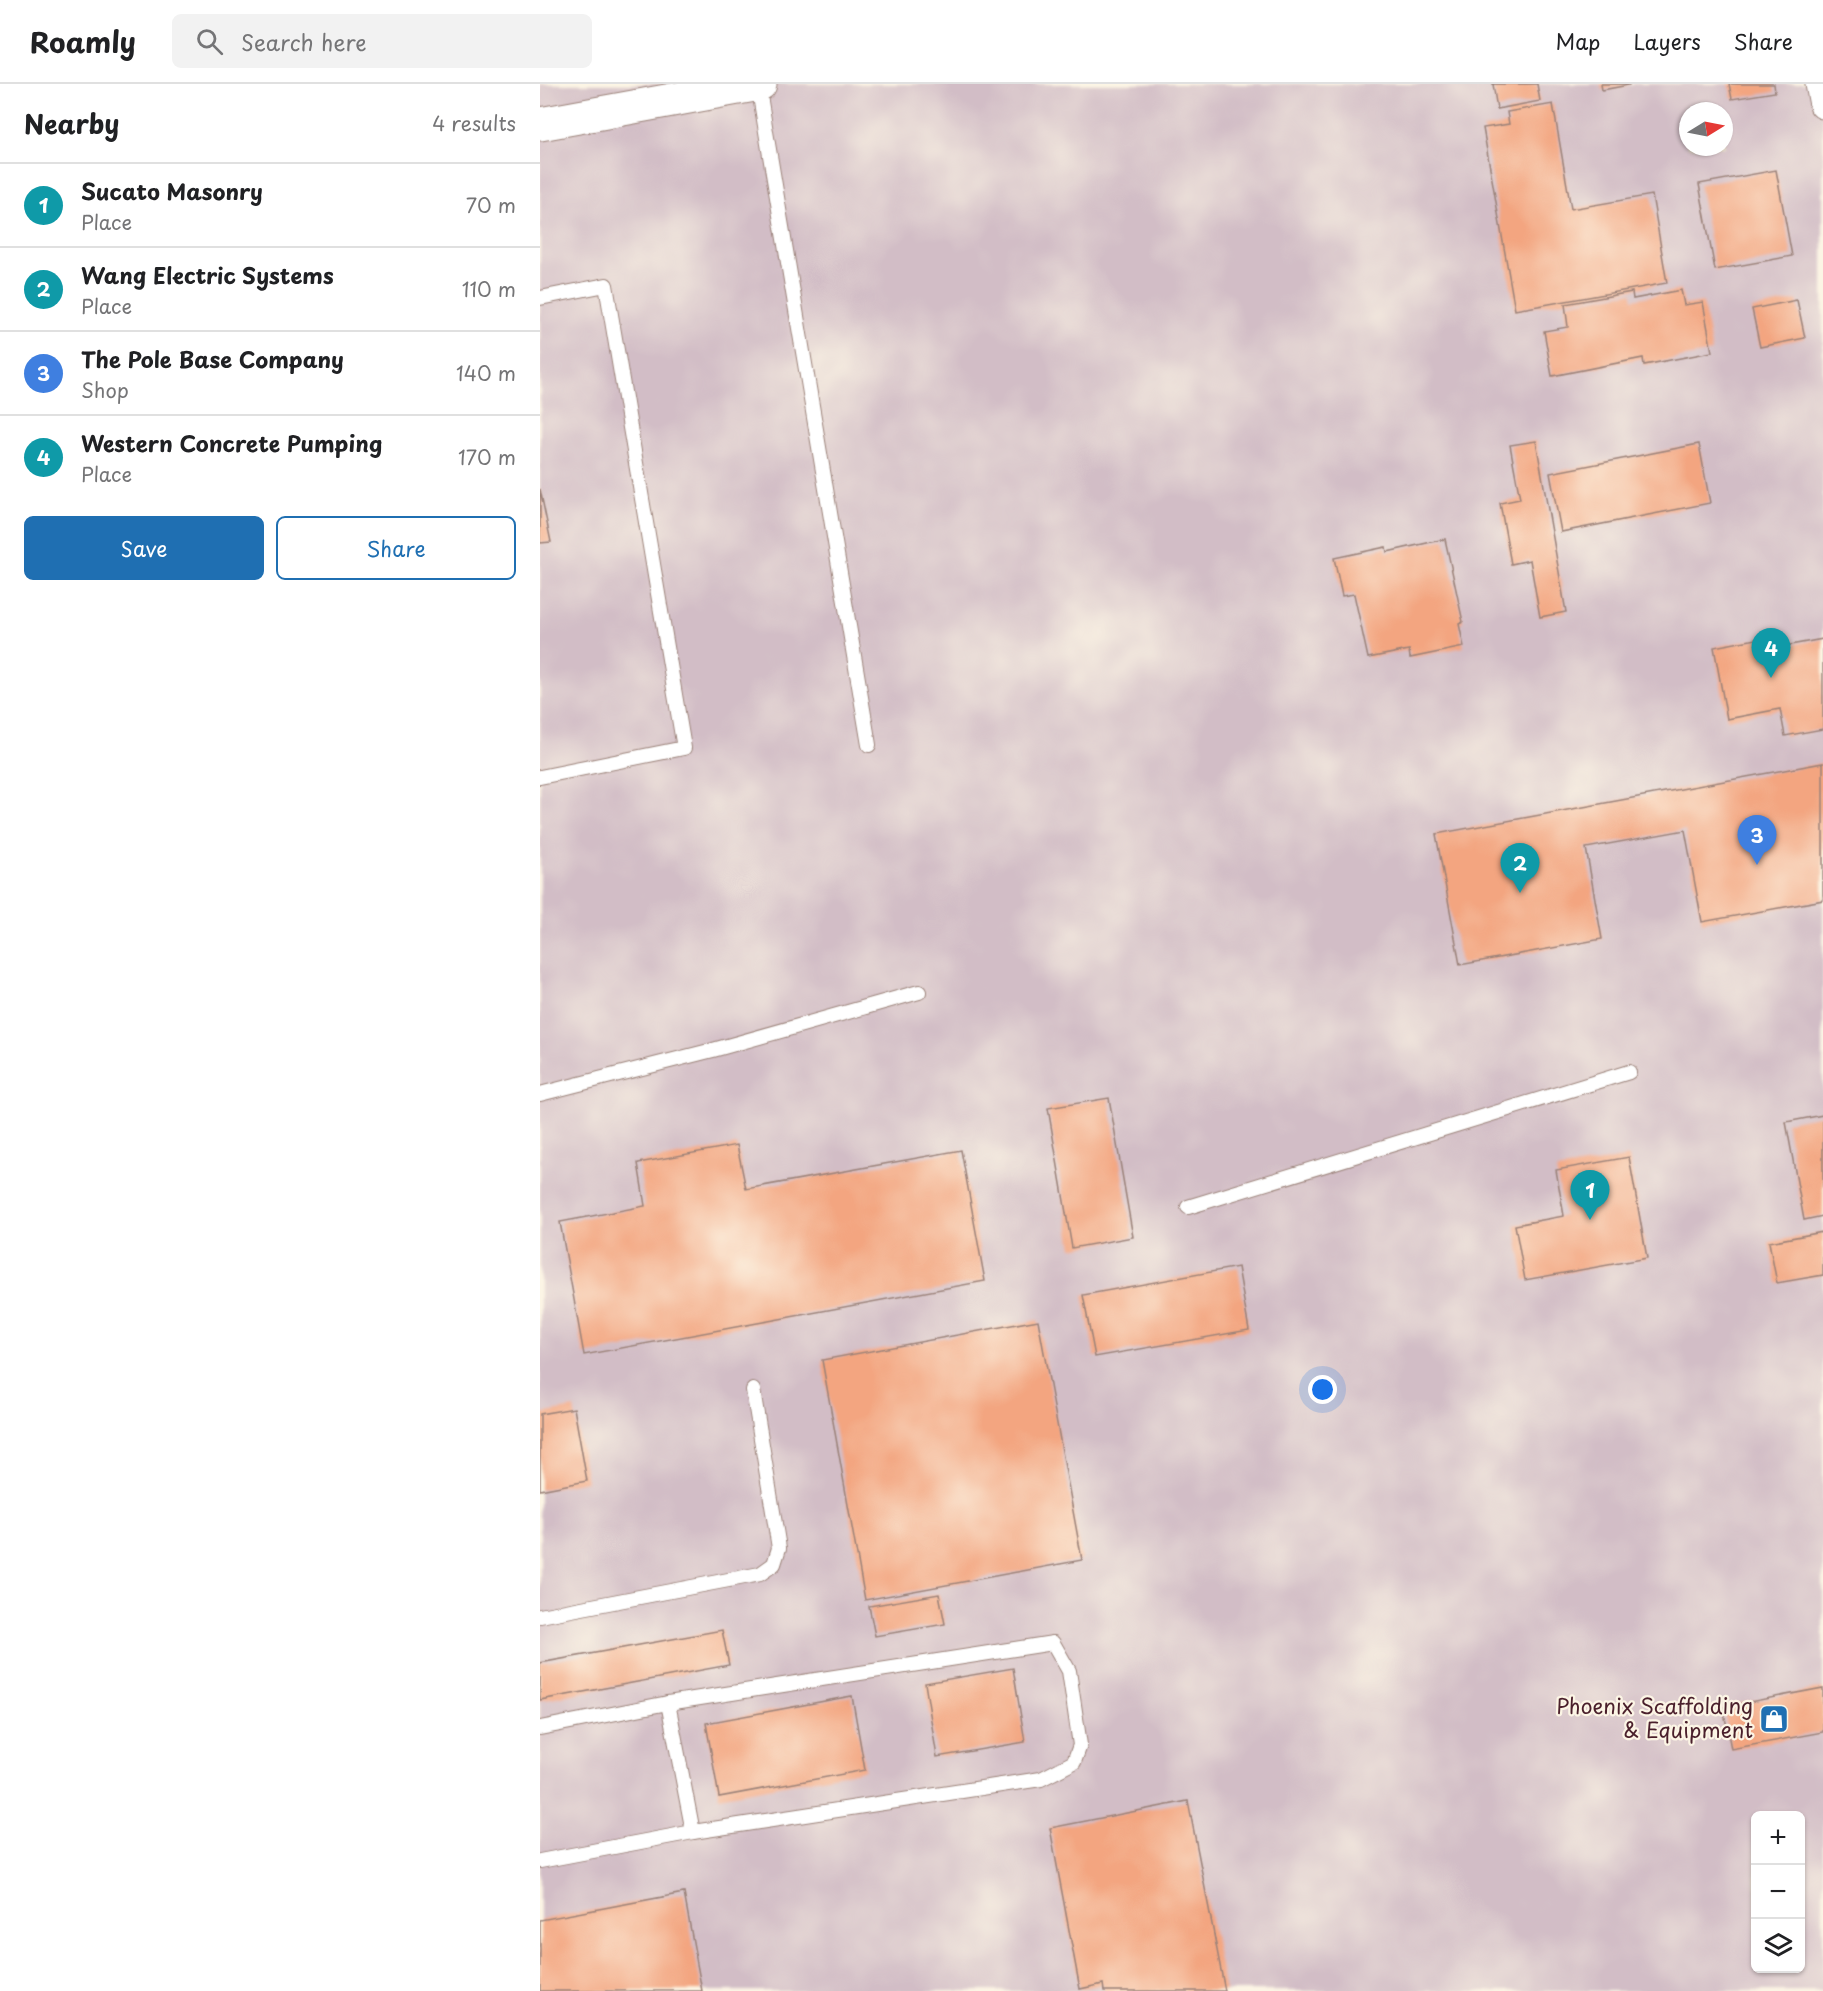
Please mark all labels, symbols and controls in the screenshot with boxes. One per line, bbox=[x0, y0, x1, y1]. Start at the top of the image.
search box bbox=[172, 14, 592, 68]
text: Roamly bbox=[30, 20, 136, 63]
icon: search bbox=[193, 25, 226, 58]
text: Search here bbox=[241, 25, 367, 58]
text: Map bbox=[1556, 25, 1600, 57]
text: Layers bbox=[1633, 25, 1701, 57]
text: Share bbox=[1734, 25, 1793, 57]
north arrow bbox=[1679, 102, 1733, 156]
text: Nearby bbox=[24, 104, 119, 143]
text: 4 results bbox=[432, 108, 516, 138]
text: Sucato Masonry bbox=[81, 174, 263, 207]
text: 1 bbox=[39, 190, 48, 220]
text: 70 m bbox=[466, 190, 516, 220]
text: Place bbox=[81, 207, 132, 237]
text: Wang Electric Systems bbox=[81, 258, 334, 291]
text: 2 bbox=[36, 274, 51, 304]
text: 110 m bbox=[462, 274, 516, 304]
text: Place bbox=[81, 291, 132, 321]
text: The Pole Base Company bbox=[81, 342, 344, 375]
text: 3 bbox=[37, 358, 50, 388]
text: 140 m bbox=[456, 358, 516, 388]
text: Shop bbox=[81, 375, 129, 405]
text: Western Concrete Pumping bbox=[81, 426, 382, 459]
text: 4 bbox=[37, 442, 50, 472]
text: 170 m bbox=[458, 442, 516, 472]
text: Place bbox=[81, 459, 132, 489]
button: Save bbox=[24, 516, 264, 580]
button: Share bbox=[276, 516, 516, 580]
pin: 4 bbox=[1752, 628, 1790, 678]
pin: 3 bbox=[1738, 816, 1776, 865]
pin: 2 bbox=[1500, 844, 1540, 893]
pin: 1 bbox=[1570, 1170, 1610, 1220]
your location bbox=[1308, 1375, 1337, 1404]
place label: Phoenix Scaffolding & Equipment bbox=[1556, 1689, 1753, 1745]
shop icon: Phoenix Scaffolding & Equipment bbox=[1758, 1703, 1790, 1735]
map controls bbox=[1751, 1811, 1805, 1973]
button: + bbox=[1751, 1811, 1805, 1865]
button: − bbox=[1751, 1865, 1805, 1919]
button: layers bbox=[1751, 1919, 1805, 1973]

